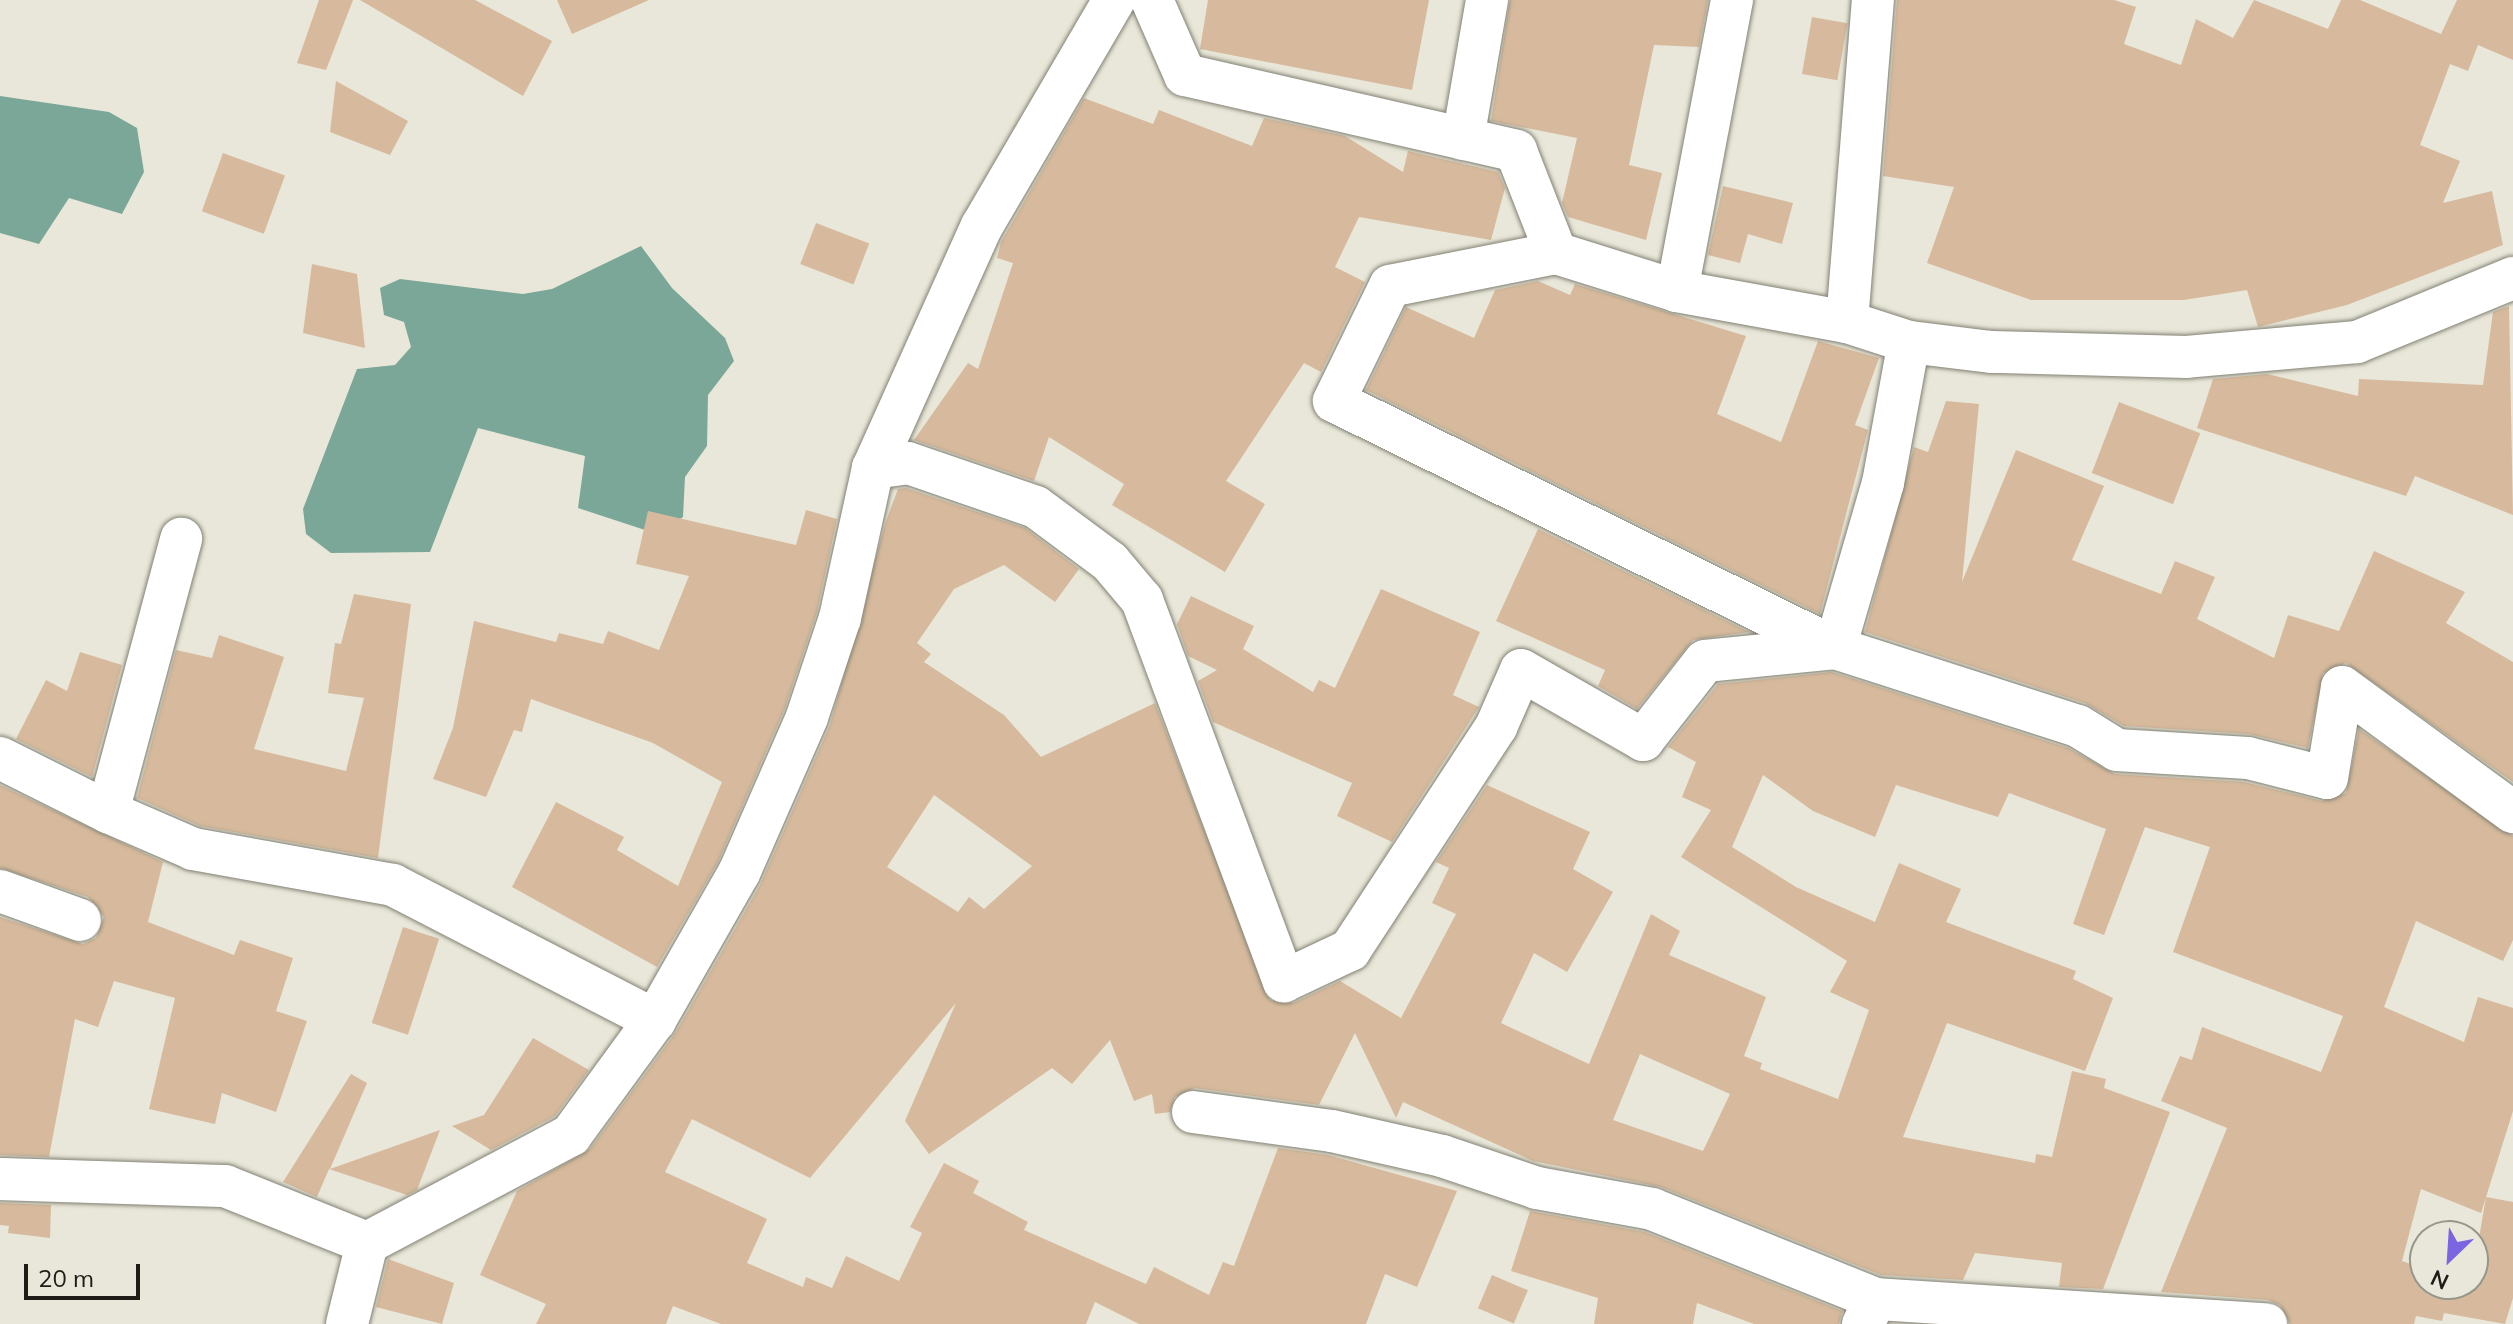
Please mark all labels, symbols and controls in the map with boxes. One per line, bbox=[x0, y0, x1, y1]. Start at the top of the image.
north arrow bbox=[2409, 1220, 2489, 1300]
scale bar bbox=[28, 1248, 144, 1298]
text: 20 m bbox=[38, 1263, 94, 1293]
text: N bbox=[2426, 1264, 2453, 1296]

